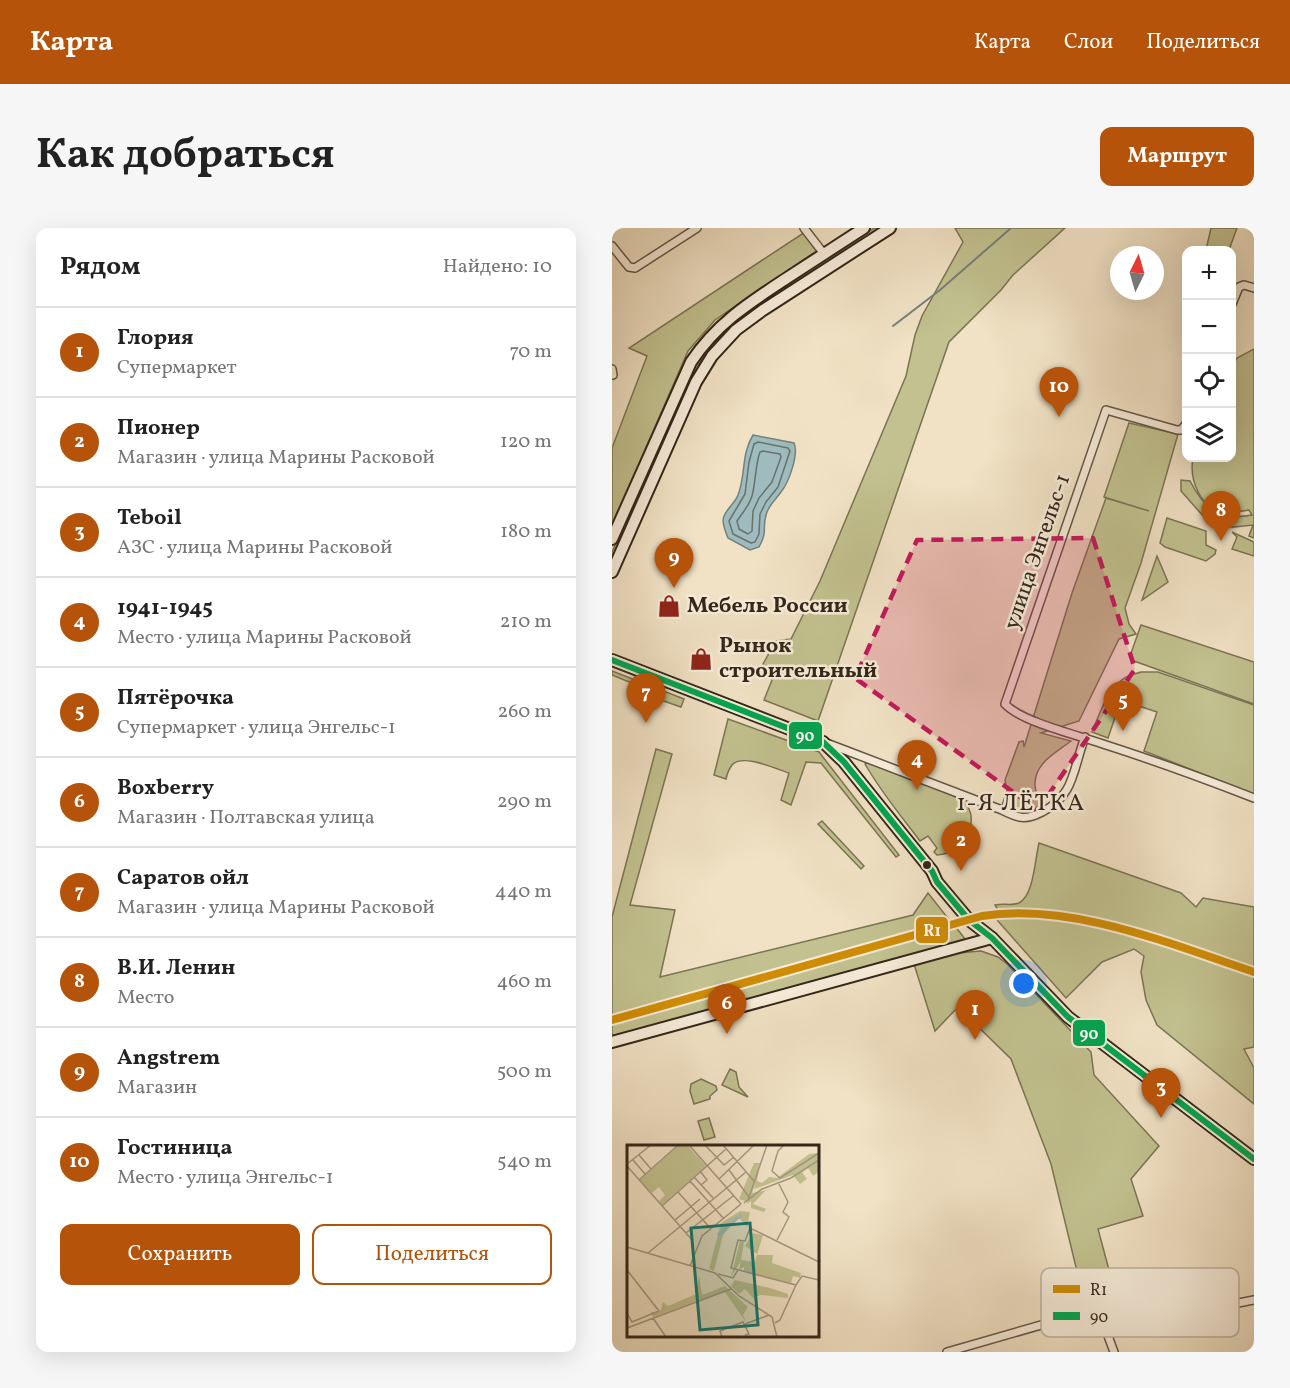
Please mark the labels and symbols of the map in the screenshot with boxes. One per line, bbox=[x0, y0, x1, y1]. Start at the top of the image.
north arrow bbox=[1110, 246, 1164, 300]
pin: 10 bbox=[1040, 368, 1078, 417]
street label: улица Энгельс-1 bbox=[997, 470, 1079, 634]
pin: 8 bbox=[1202, 492, 1240, 541]
pin: 9 bbox=[654, 538, 694, 588]
place label: Мебель России bbox=[687, 591, 848, 622]
shop icon: Мебель России bbox=[656, 593, 682, 619]
place label: Рынок строительный bbox=[719, 631, 877, 687]
shop icon: Рынок строительный bbox=[688, 646, 714, 672]
pin: 7 bbox=[627, 674, 666, 723]
pin: 5 bbox=[1104, 682, 1142, 731]
line badge: 90 bbox=[788, 721, 823, 750]
text: 90 bbox=[796, 726, 815, 748]
pin: 4 bbox=[898, 740, 936, 790]
district label: 1-Я ЛЁТКА bbox=[956, 787, 1086, 821]
pin: 2 bbox=[942, 822, 980, 871]
unlabelled marker bbox=[921, 859, 933, 871]
line badge: R1 bbox=[915, 916, 949, 944]
text: R1 bbox=[923, 921, 941, 943]
your location bbox=[1009, 969, 1038, 998]
pin: 6 bbox=[708, 984, 746, 1034]
pin: 1 bbox=[956, 990, 994, 1040]
line badge: 90 bbox=[1072, 1019, 1106, 1047]
text: 90 bbox=[1080, 1024, 1099, 1046]
pin: 3 bbox=[1142, 1068, 1180, 1118]
inset map bbox=[627, 1145, 819, 1337]
legend bbox=[1041, 1268, 1239, 1337]
text: R1 bbox=[1090, 1280, 1107, 1302]
text: 90 bbox=[1090, 1307, 1108, 1329]

